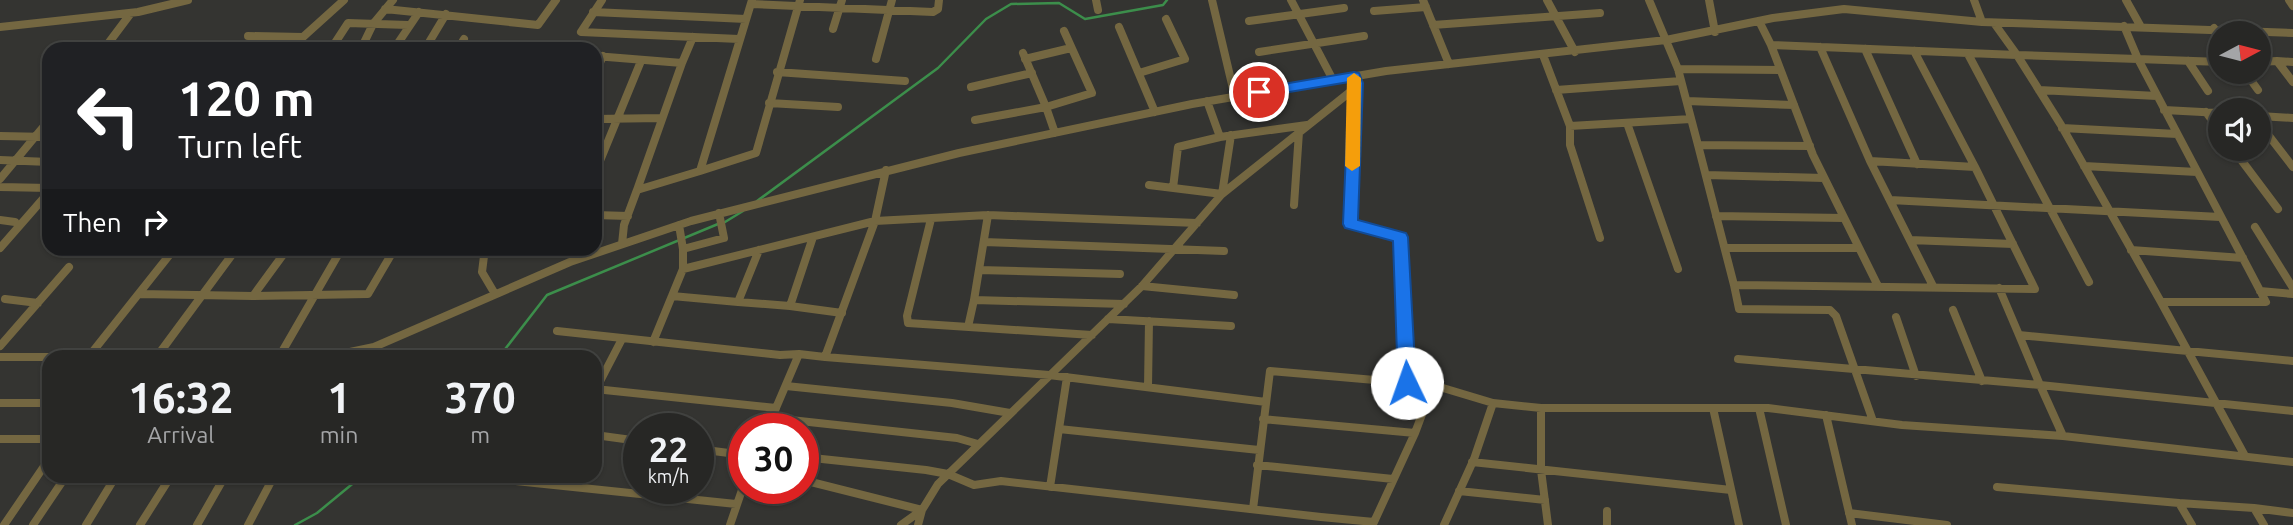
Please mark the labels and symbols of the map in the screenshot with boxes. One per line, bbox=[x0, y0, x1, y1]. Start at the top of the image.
north arrow bbox=[2208, 21, 2272, 84]
pin bbox=[1229, 62, 1289, 122]
position arrow bbox=[1370, 346, 1444, 420]
speed limit sign: 30 bbox=[728, 413, 819, 504]

